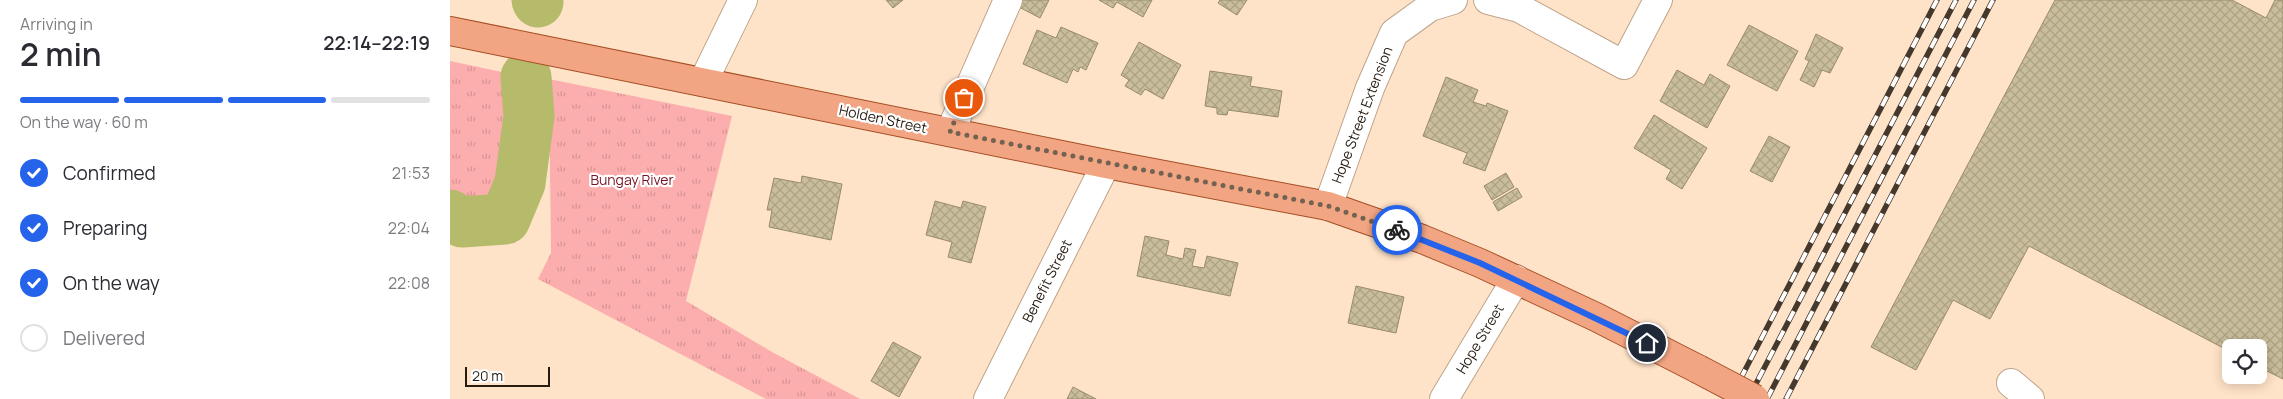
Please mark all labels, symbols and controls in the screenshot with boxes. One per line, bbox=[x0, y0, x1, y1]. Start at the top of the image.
text: Arriving in bbox=[20, 13, 93, 35]
text: 22:14–22:19 bbox=[323, 30, 430, 56]
text: 2 min bbox=[20, 32, 102, 76]
street label: Hope Street Extension bbox=[1327, 44, 1396, 186]
pin bbox=[943, 77, 985, 119]
icon: bag bbox=[950, 84, 978, 112]
street label: Holden Street bbox=[837, 100, 929, 137]
text: On the way · 60 m bbox=[20, 111, 148, 133]
icon: check bbox=[20, 159, 48, 187]
text: Confirmed bbox=[63, 160, 156, 186]
text: 21:53 bbox=[392, 162, 430, 184]
park label: Bungay River bbox=[590, 170, 674, 189]
courier bbox=[1372, 205, 1422, 255]
icon: check bbox=[20, 214, 48, 242]
text: Preparing bbox=[63, 215, 148, 241]
icon: bike bbox=[1383, 216, 1411, 244]
text: 22:04 bbox=[388, 217, 430, 239]
street label: Benefit Street bbox=[1017, 236, 1076, 326]
icon: check bbox=[20, 269, 48, 297]
text: On the way bbox=[63, 270, 160, 296]
text: 22:08 bbox=[388, 272, 430, 294]
street label: Hope Street bbox=[1451, 300, 1508, 377]
pin bbox=[1626, 322, 1668, 364]
text: Delivered bbox=[63, 325, 145, 351]
icon: home bbox=[1633, 329, 1661, 357]
map controls bbox=[2222, 339, 2267, 384]
button: locate bbox=[2222, 339, 2267, 384]
scale bar bbox=[465, 364, 550, 387]
text: 20 m bbox=[472, 366, 503, 385]

